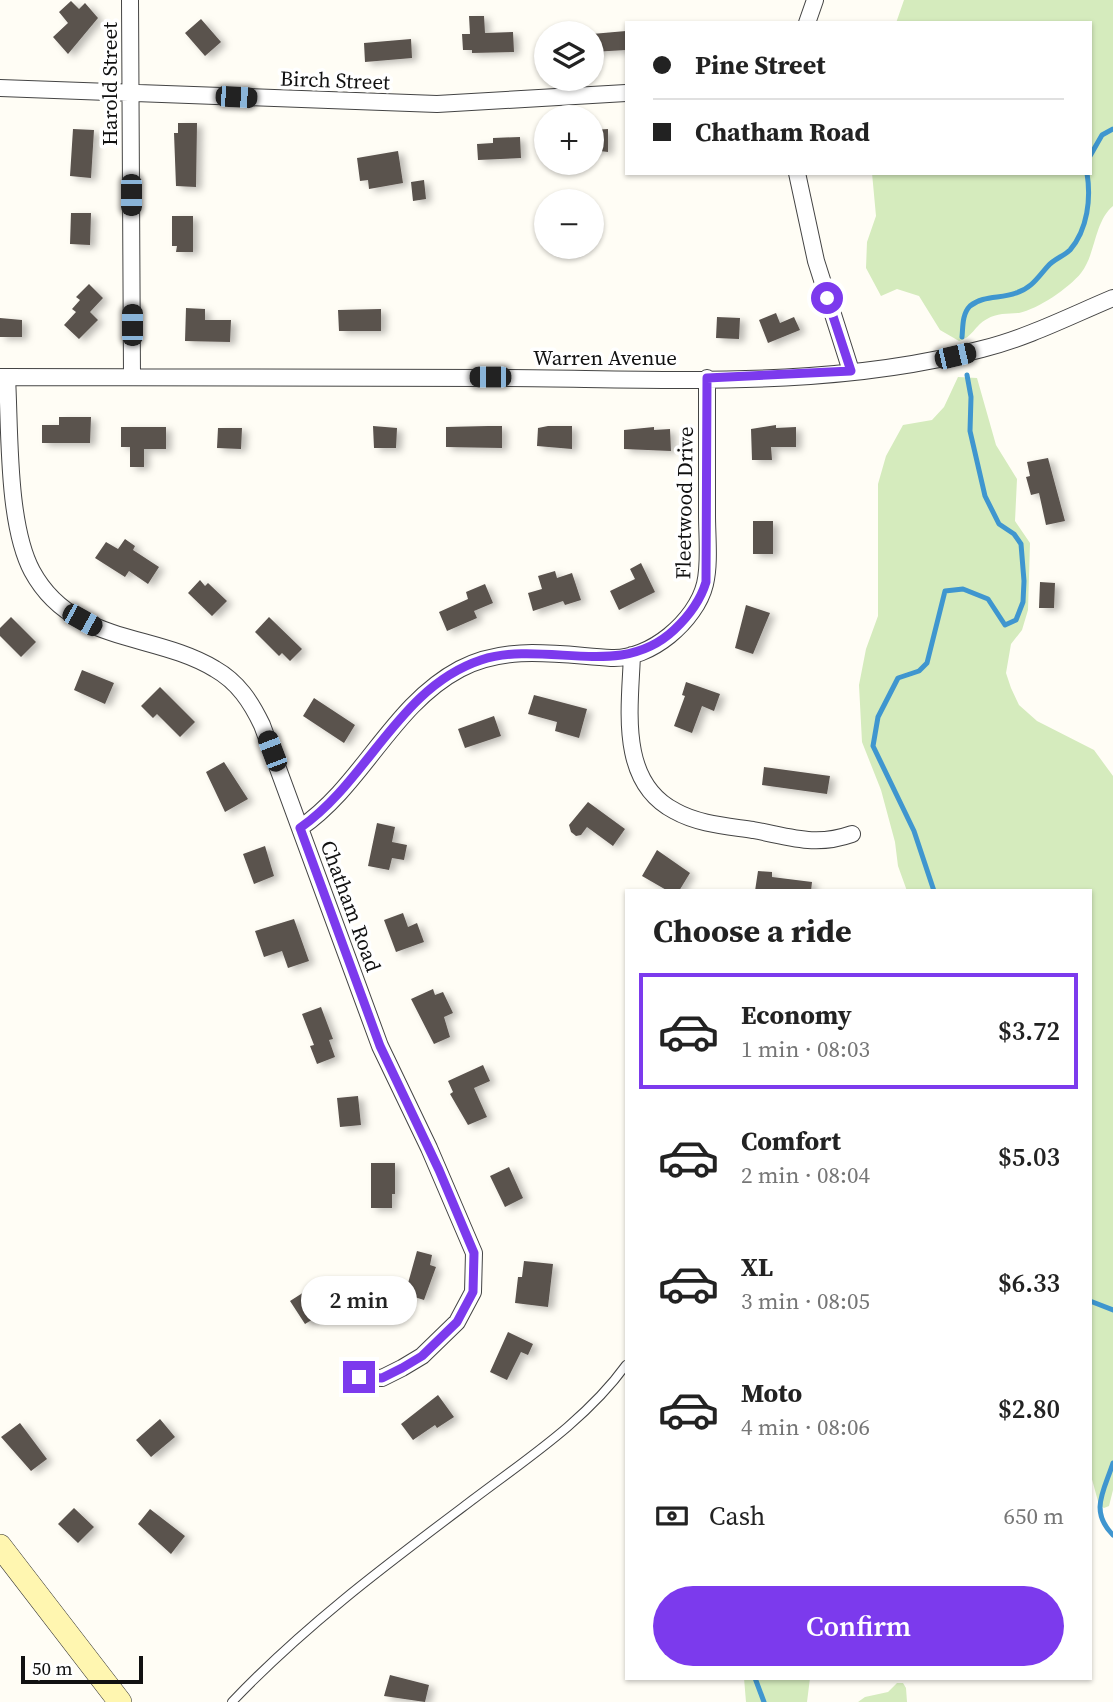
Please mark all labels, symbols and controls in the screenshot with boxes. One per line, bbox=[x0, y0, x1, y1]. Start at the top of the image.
map controls bbox=[534, 21, 604, 259]
button: layers bbox=[534, 21, 604, 91]
street label: Harold Street bbox=[95, 22, 124, 146]
text: Pine Street bbox=[695, 47, 826, 83]
street label: Birch Street bbox=[280, 64, 391, 96]
car bbox=[215, 85, 258, 109]
button: + bbox=[534, 105, 604, 175]
text: Chatham Road bbox=[695, 114, 870, 150]
car bbox=[121, 174, 142, 216]
button: − bbox=[534, 189, 604, 259]
route start bbox=[811, 282, 843, 314]
car bbox=[122, 304, 143, 346]
car bbox=[933, 341, 978, 371]
street label: Warren Avenue bbox=[533, 343, 677, 372]
car bbox=[470, 367, 512, 388]
street label: Fleetwood Drive bbox=[668, 426, 700, 580]
car bbox=[59, 601, 106, 639]
car bbox=[255, 728, 290, 774]
street label: Chatham Road bbox=[314, 836, 388, 976]
text: Choose a ride bbox=[653, 909, 852, 953]
text: Economy bbox=[741, 997, 852, 1033]
icon: car bbox=[657, 1000, 720, 1063]
text: $3.72 bbox=[998, 1013, 1060, 1049]
text: 1 min · 08:03 bbox=[741, 1033, 870, 1065]
text: Comfort bbox=[741, 1123, 841, 1159]
icon: car bbox=[657, 1126, 720, 1189]
text: $5.03 bbox=[998, 1139, 1060, 1175]
text: 2 min · 08:04 bbox=[741, 1159, 870, 1191]
text: XL bbox=[741, 1249, 773, 1285]
icon: car bbox=[657, 1252, 720, 1315]
text: $6.33 bbox=[998, 1265, 1060, 1301]
callout: 2 min bbox=[301, 1276, 417, 1324]
text: 2 min bbox=[329, 1284, 389, 1316]
text: 3 min · 08:05 bbox=[741, 1285, 870, 1317]
route end bbox=[343, 1361, 375, 1393]
text: Moto bbox=[741, 1375, 802, 1411]
icon: car bbox=[657, 1378, 720, 1441]
text: $2.80 bbox=[998, 1391, 1060, 1427]
text: 4 min · 08:06 bbox=[741, 1411, 870, 1443]
icon: cash bbox=[653, 1497, 691, 1535]
text: Cash bbox=[709, 1498, 765, 1534]
text: 650 m bbox=[1003, 1500, 1064, 1532]
button: Confirm bbox=[653, 1586, 1064, 1666]
scale bar bbox=[21, 1653, 144, 1685]
text: 50 m bbox=[32, 1655, 73, 1681]

